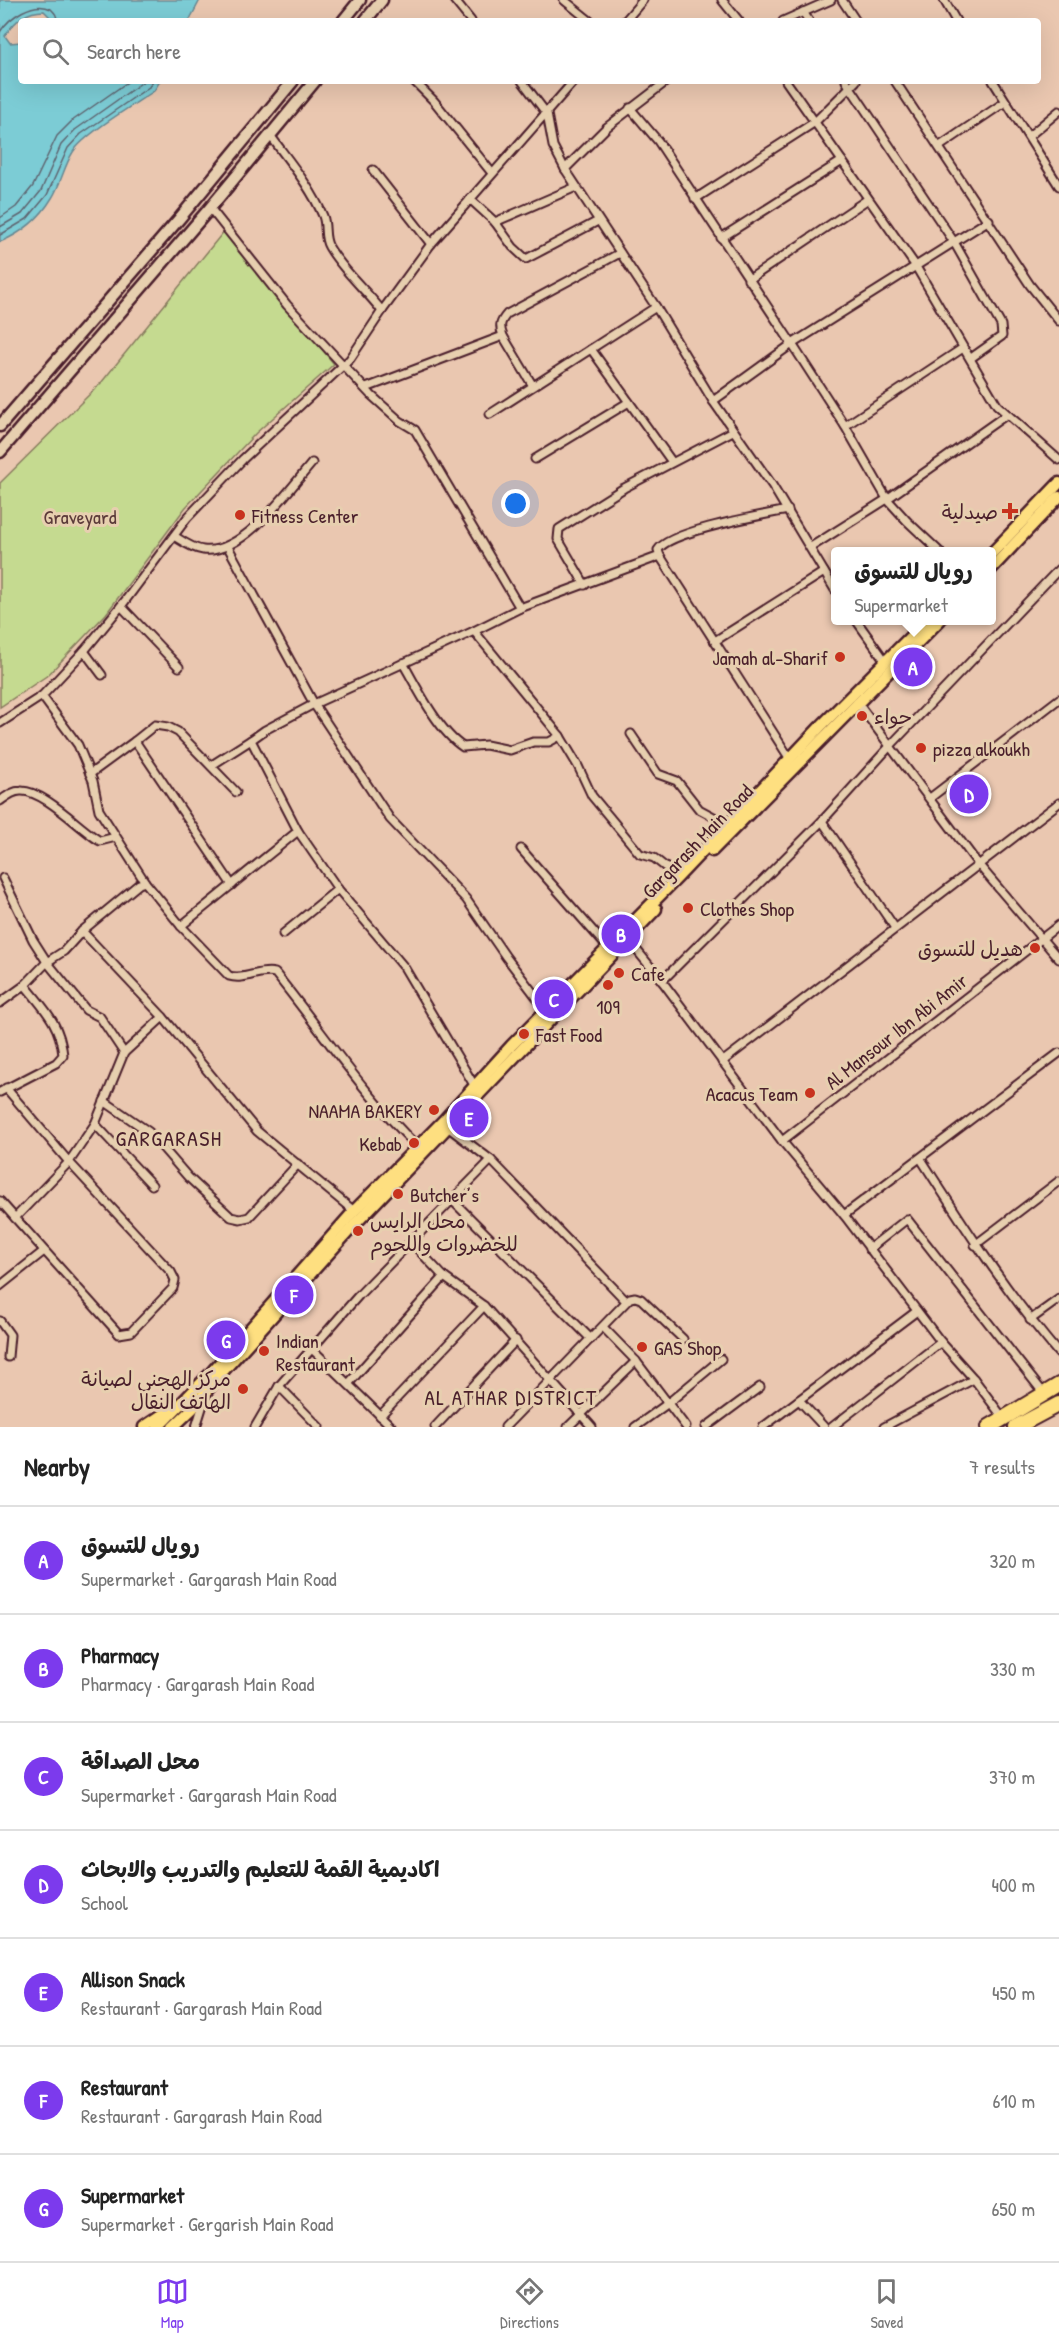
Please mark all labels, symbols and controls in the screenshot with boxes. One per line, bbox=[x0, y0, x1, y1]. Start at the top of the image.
search box bbox=[18, 18, 1041, 84]
icon: search bbox=[39, 35, 72, 68]
text: Search here bbox=[87, 36, 181, 66]
your location bbox=[501, 489, 530, 518]
place label: صيدلية bbox=[942, 498, 998, 525]
place label: Fitness Center bbox=[251, 502, 359, 529]
park label: Graveyard bbox=[44, 503, 117, 530]
marker: صيدلية bbox=[1003, 504, 1017, 518]
marker: Fitness Center bbox=[233, 508, 247, 522]
popup bbox=[831, 547, 996, 625]
text: رويال للتسوق bbox=[854, 556, 973, 586]
text: Supermarket bbox=[854, 591, 948, 618]
place label: Jamah al-Sharif bbox=[712, 644, 828, 671]
pin: A bbox=[894, 644, 932, 690]
marker: Jamah al-Sharif bbox=[833, 650, 847, 664]
place label: حواء bbox=[874, 703, 911, 730]
marker: حواء bbox=[855, 709, 869, 723]
place label: pizza alkoukh bbox=[933, 735, 1030, 762]
marker: pizza alkoukh bbox=[914, 741, 928, 755]
pin: D bbox=[950, 772, 988, 816]
street label: Gargarash Main Road bbox=[636, 778, 759, 904]
place label: Clothes Shop bbox=[700, 895, 795, 922]
marker: Clothes Shop bbox=[681, 901, 695, 915]
pin: B bbox=[602, 912, 640, 956]
place label: هديل للتسوق bbox=[918, 935, 1023, 963]
marker: هديل للتسوق bbox=[1028, 941, 1042, 955]
place label: Cafe bbox=[631, 960, 665, 987]
marker: Cafe bbox=[612, 966, 626, 980]
street label: Al Mansour Ibn Abi Amir bbox=[819, 967, 973, 1095]
pin: C bbox=[534, 976, 574, 1022]
marker: 109 bbox=[601, 978, 615, 992]
place label: 109 bbox=[596, 993, 620, 1020]
place label: Fast Food bbox=[535, 1021, 602, 1048]
marker: Fast Food bbox=[517, 1027, 531, 1041]
place label: Acacus Team bbox=[706, 1080, 798, 1107]
marker: Acacus Team bbox=[803, 1086, 817, 1100]
pin: E bbox=[450, 1096, 488, 1140]
place label: NAAMA BAKERY bbox=[308, 1097, 422, 1124]
marker: NAAMA BAKERY bbox=[427, 1103, 441, 1117]
district label: GARGARASH bbox=[115, 1123, 223, 1153]
place label: Kebab bbox=[359, 1130, 402, 1157]
marker: Kebab bbox=[407, 1136, 421, 1150]
place label: Butcher’s bbox=[410, 1181, 479, 1208]
marker: Butcher’s bbox=[391, 1187, 405, 1201]
place label: محل الرايس للخضروات واللحوم bbox=[370, 1207, 518, 1260]
marker: محل الرايس للخضروات واللحوم bbox=[351, 1224, 365, 1238]
pin: F bbox=[274, 1272, 314, 1318]
pin: G bbox=[206, 1318, 246, 1362]
place label: Indian Restaurant bbox=[276, 1327, 356, 1377]
place label: GAS Shop bbox=[654, 1334, 722, 1361]
marker: GAS Shop bbox=[635, 1340, 649, 1354]
marker: Indian Restaurant bbox=[257, 1344, 271, 1358]
place label: مركز الهجني لصيانة الهاتف النقال bbox=[81, 1365, 231, 1415]
marker: مركز الهجني لصيانة الهاتف النقال bbox=[236, 1382, 250, 1396]
district label: AL ATHAR DISTRICT bbox=[424, 1383, 598, 1412]
text: Nearby bbox=[24, 1449, 90, 1484]
text: 7 results bbox=[969, 1453, 1035, 1480]
text: رويال للتسوق bbox=[81, 1530, 200, 1560]
text: A bbox=[39, 1547, 48, 1574]
text: 320 m bbox=[990, 1547, 1035, 1574]
text: Supermarket · Gargarash Main Road bbox=[81, 1565, 337, 1592]
text: Pharmacy bbox=[81, 1640, 159, 1670]
text: B bbox=[38, 1655, 49, 1682]
text: 330 m bbox=[990, 1655, 1035, 1682]
text: Pharmacy · Gargarash Main Road bbox=[81, 1670, 314, 1697]
text: محل الصداقة bbox=[81, 1746, 200, 1776]
text: C bbox=[38, 1763, 49, 1790]
text: 370 m bbox=[989, 1763, 1035, 1790]
text: Supermarket · Gargarash Main Road bbox=[81, 1781, 337, 1808]
text: اكاديمية القمة للتعليم والتدريب والابحاث bbox=[81, 1854, 440, 1884]
text: D bbox=[39, 1871, 48, 1898]
text: 400 m bbox=[991, 1871, 1035, 1898]
text: School bbox=[81, 1889, 128, 1916]
text: Allison Snack bbox=[81, 1964, 185, 1994]
text: E bbox=[39, 1979, 48, 2006]
text: 450 m bbox=[992, 1979, 1035, 2006]
text: Restaurant · Gargarash Main Road bbox=[81, 1994, 322, 2021]
text: Restaurant bbox=[81, 2072, 168, 2102]
text: F bbox=[40, 2087, 47, 2114]
text: 610 m bbox=[993, 2087, 1035, 2114]
text: Restaurant · Gargarash Main Road bbox=[81, 2102, 322, 2129]
text: Supermarket bbox=[81, 2180, 184, 2210]
text: G bbox=[39, 2195, 48, 2222]
text: 650 m bbox=[991, 2195, 1035, 2222]
text: Supermarket · Gergarish Main Road bbox=[81, 2210, 333, 2237]
tab: Map bbox=[156, 2275, 189, 2333]
tab: Directions bbox=[500, 2275, 559, 2333]
tab: Saved bbox=[870, 2275, 903, 2333]

